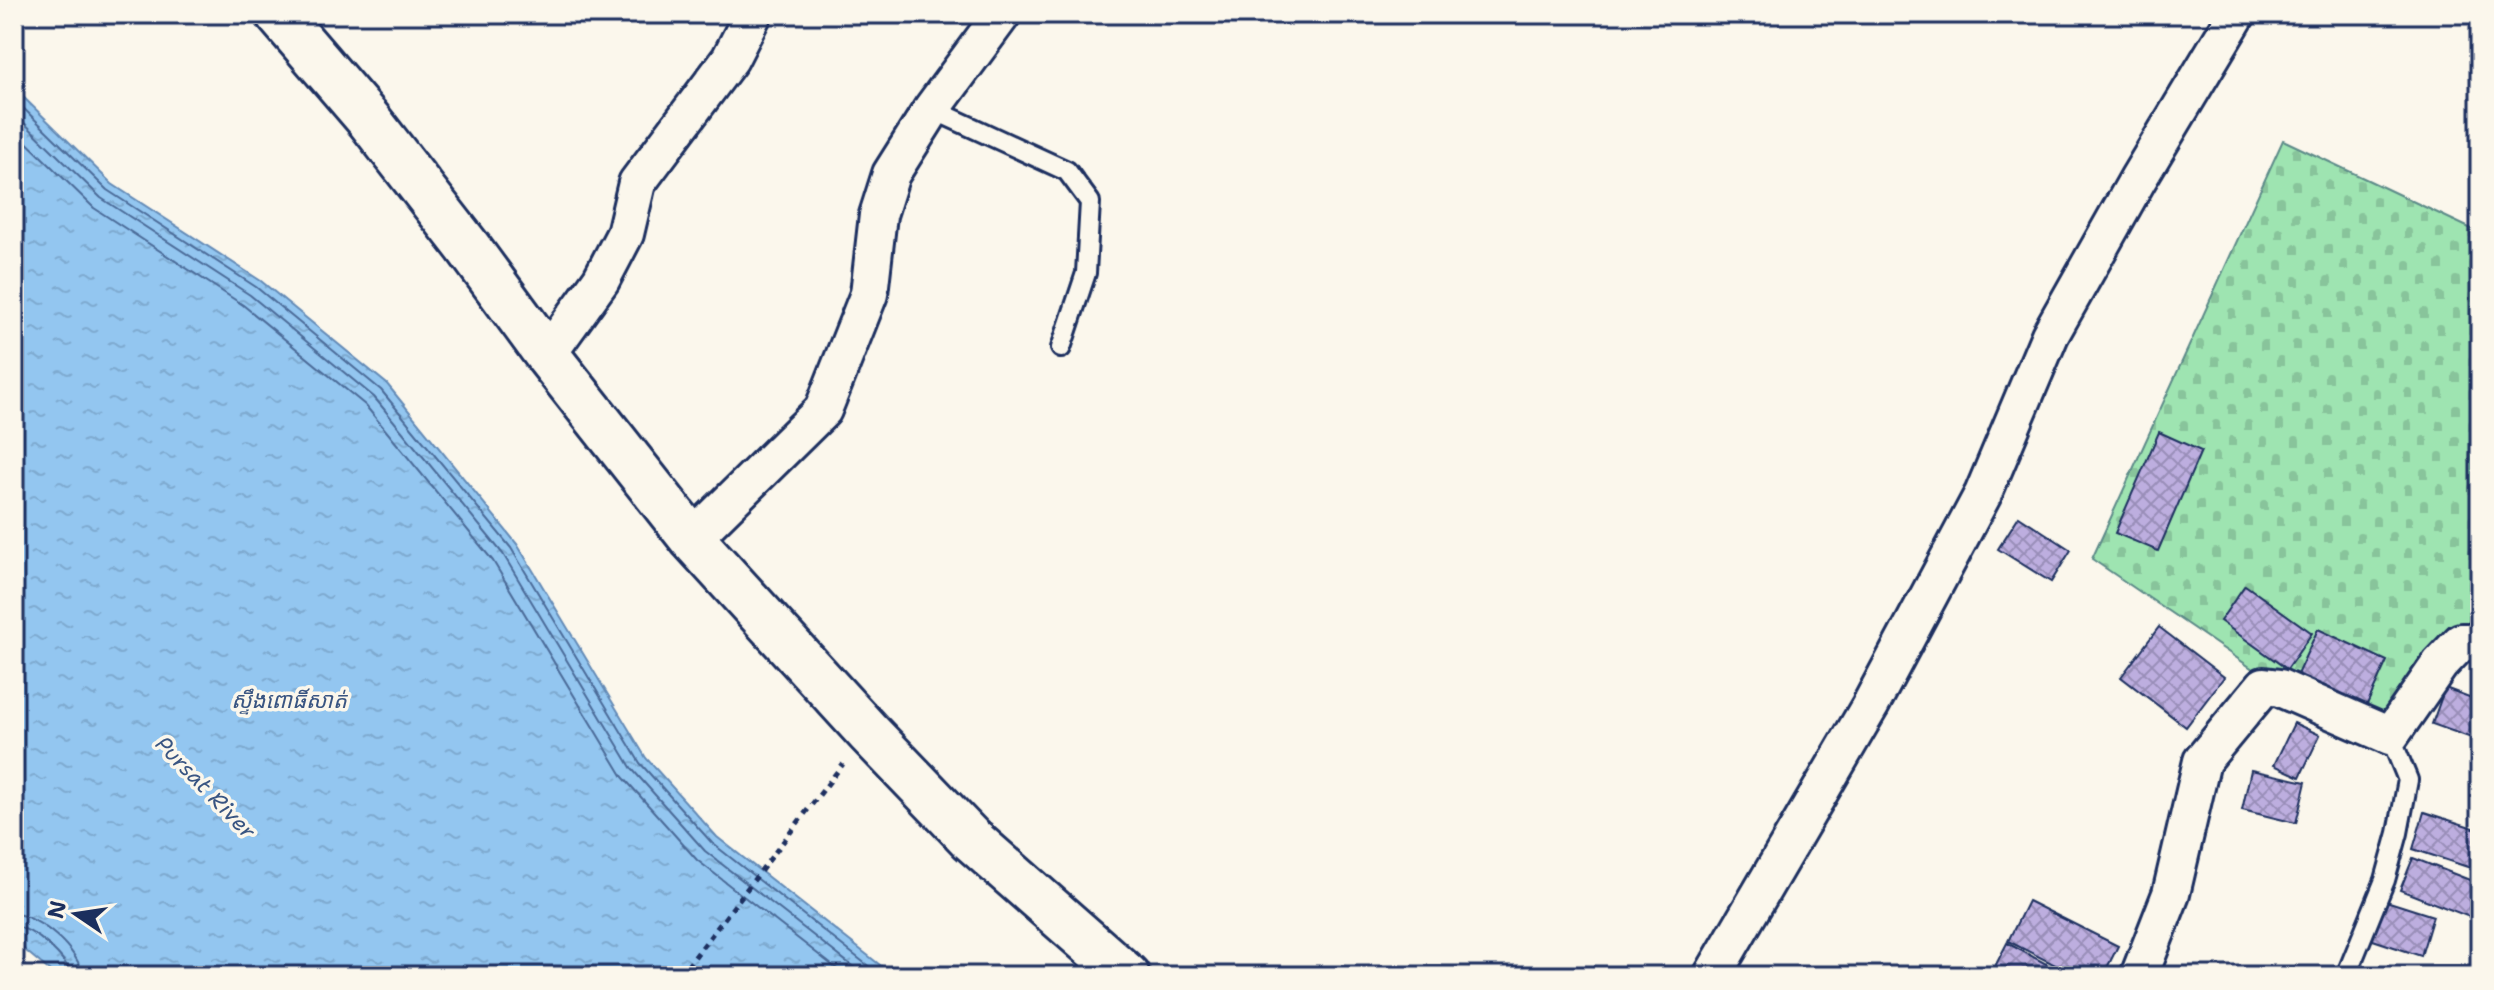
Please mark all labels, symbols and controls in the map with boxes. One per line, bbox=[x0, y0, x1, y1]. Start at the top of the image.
water label: ស្ទឹងពោធិ៍សាត់ bbox=[231, 686, 349, 715]
water label: Pursat River bbox=[149, 730, 262, 845]
north arrow bbox=[36, 874, 116, 954]
text: N bbox=[41, 898, 73, 921]

